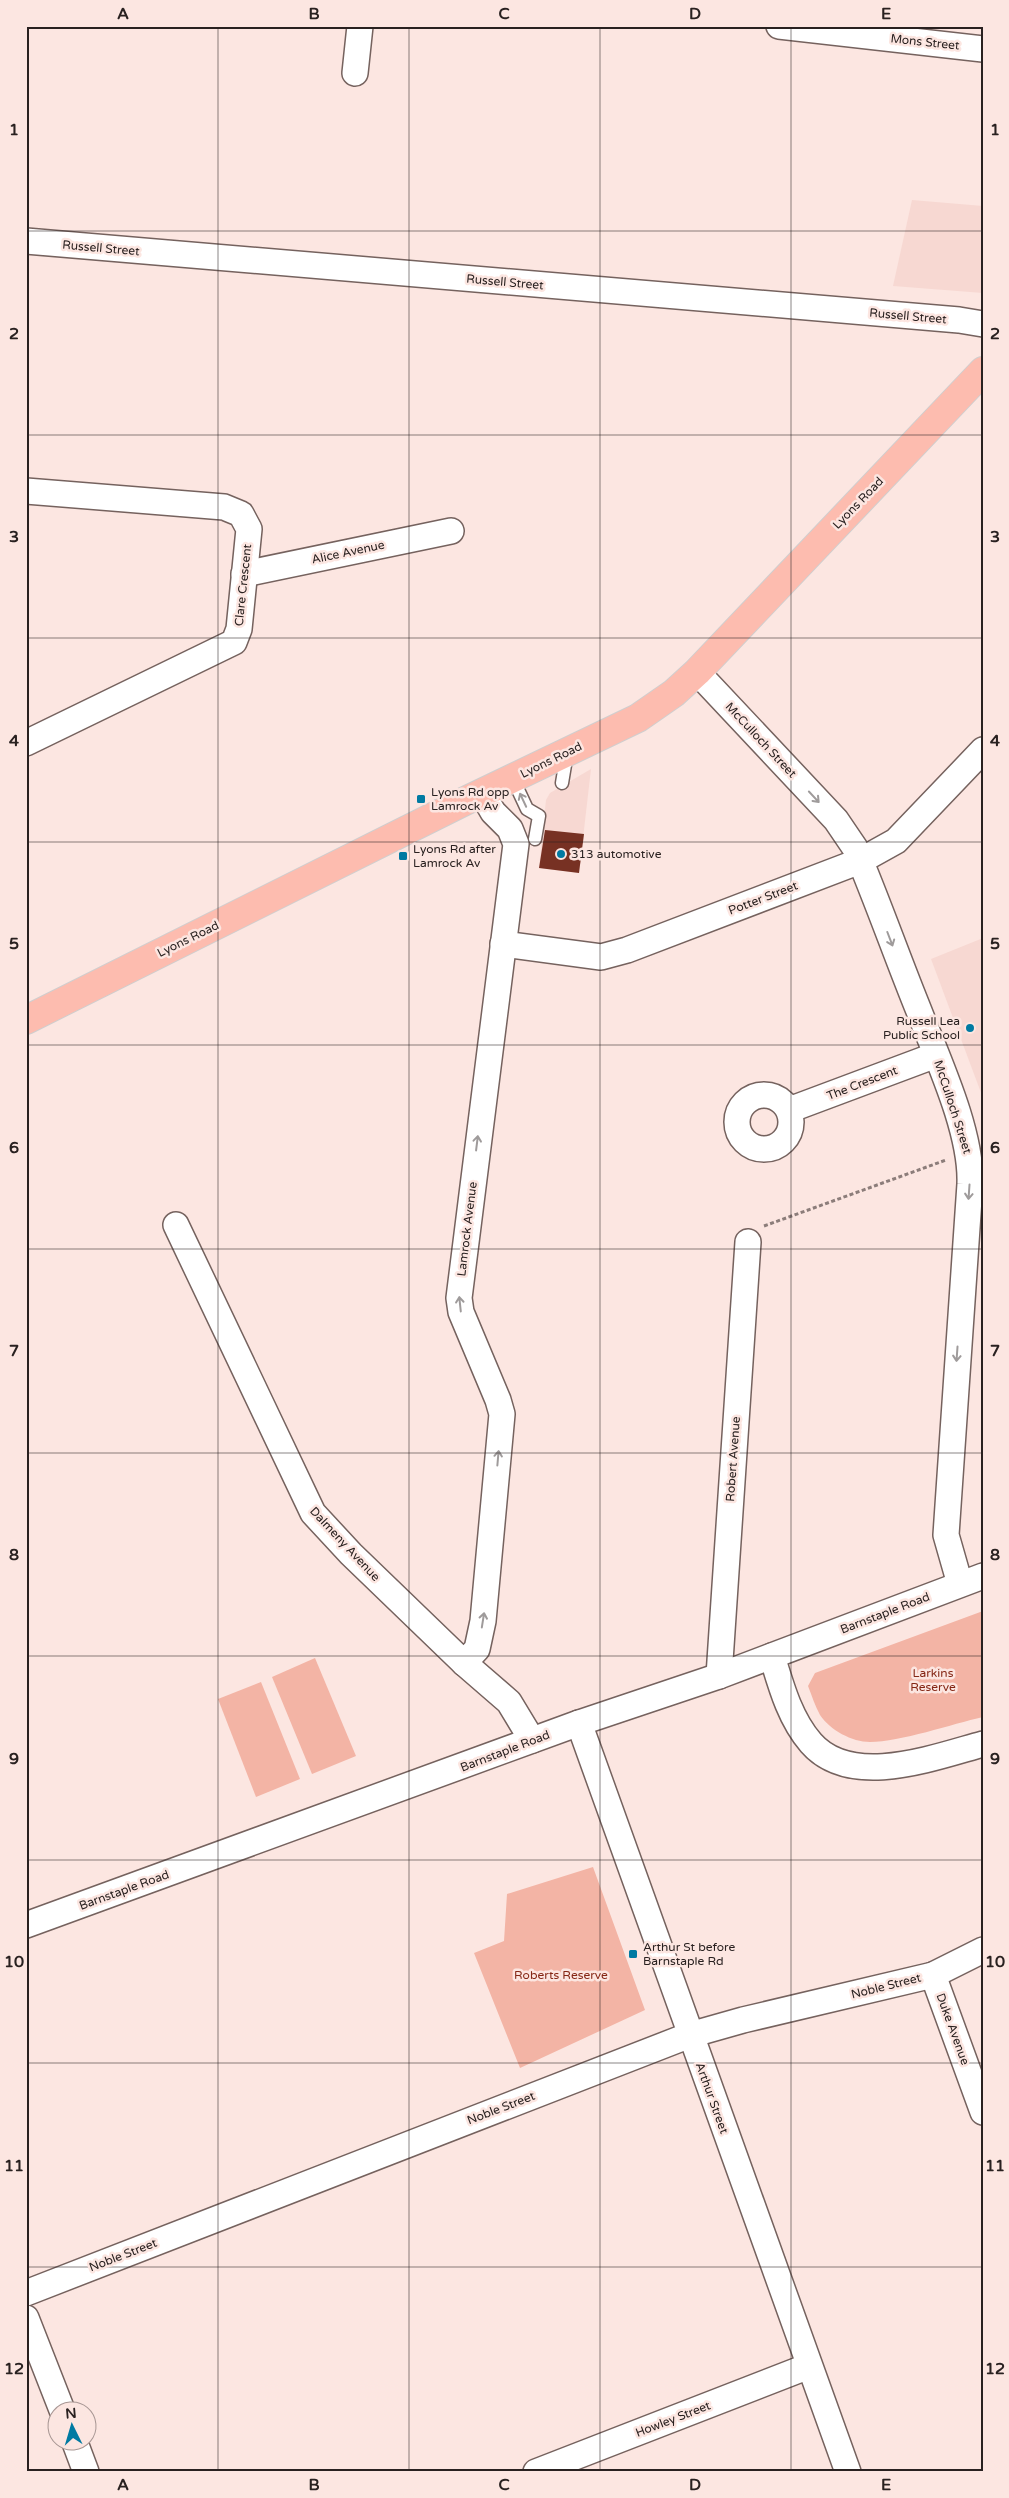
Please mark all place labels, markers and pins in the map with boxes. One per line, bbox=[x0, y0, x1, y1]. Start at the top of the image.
place label: Lyons Rd opp Lamrock Av bbox=[431, 785, 509, 813]
marker: Lyons Rd opp Lamrock Av bbox=[415, 793, 427, 805]
place label: Lyons Rd after Lamrock Av bbox=[413, 842, 496, 870]
place label: 313 automotive bbox=[571, 847, 662, 861]
marker: 313 automotive bbox=[555, 848, 567, 860]
marker: Lyons Rd after Lamrock Av bbox=[397, 850, 409, 862]
place label: Russell Lea Public School bbox=[883, 1014, 960, 1042]
marker: Russell Lea Public School bbox=[964, 1022, 976, 1034]
place label: Arthur St before Barnstaple Rd bbox=[643, 1940, 735, 1968]
marker: Arthur St before Barnstaple Rd bbox=[627, 1948, 639, 1960]

